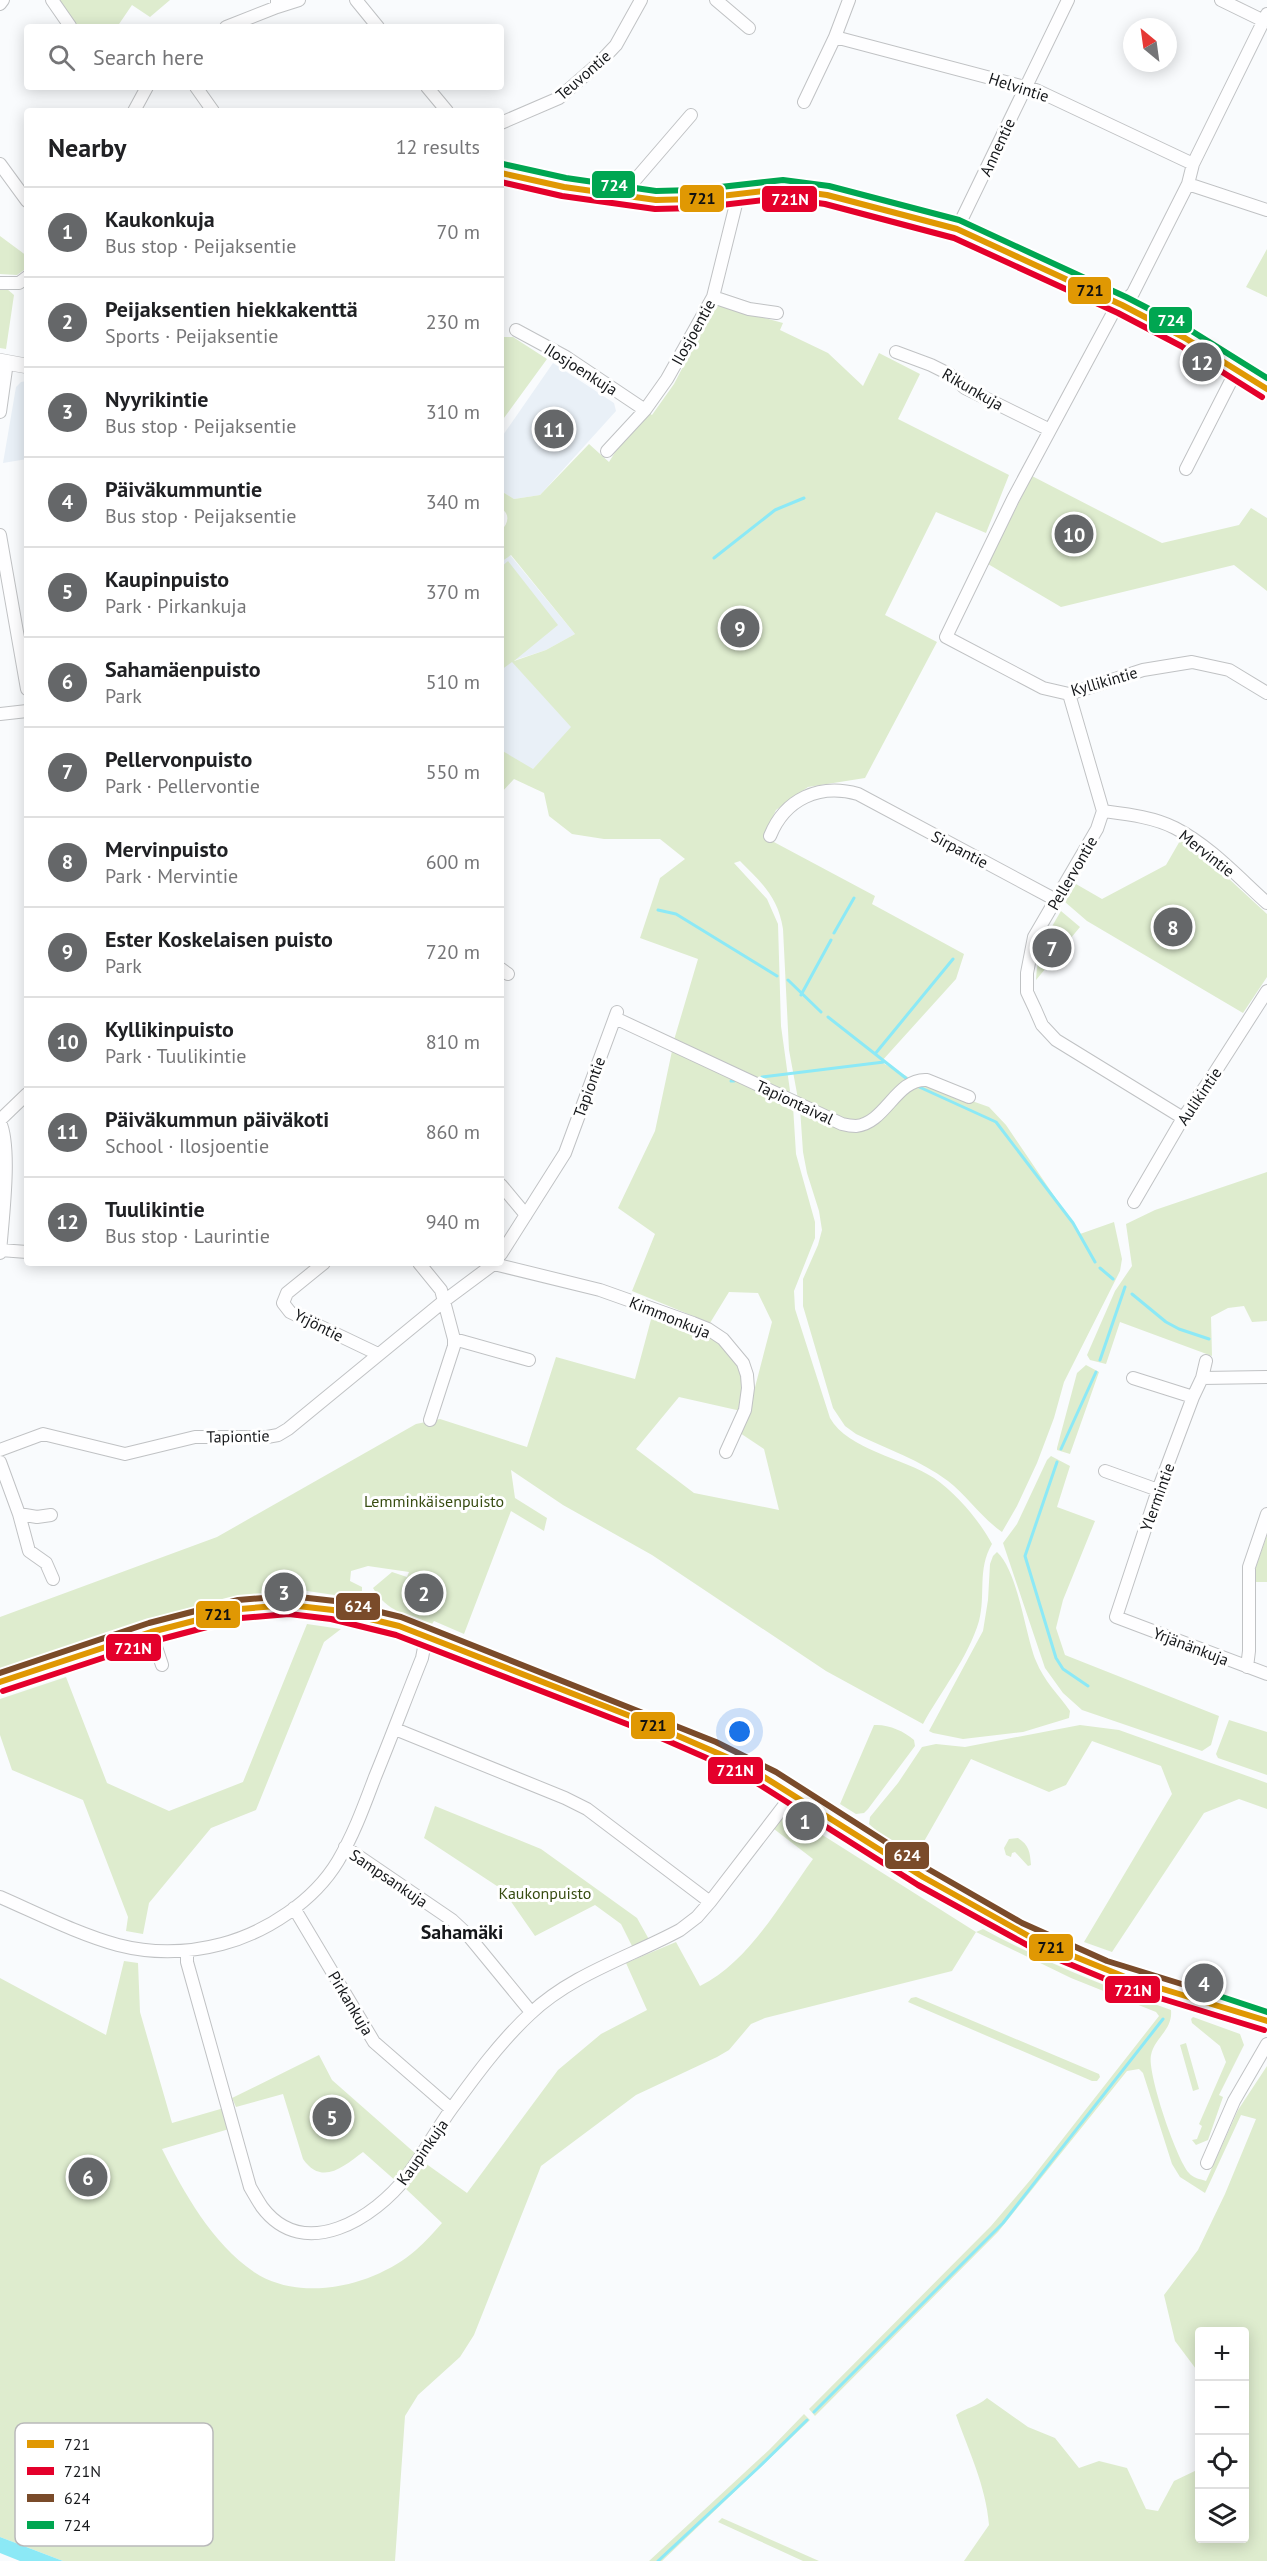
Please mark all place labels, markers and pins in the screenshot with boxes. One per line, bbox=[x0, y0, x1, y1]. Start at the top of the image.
pin: 12 bbox=[1182, 340, 1222, 385]
pin: 11 bbox=[534, 406, 574, 452]
pin: 10 bbox=[1054, 512, 1094, 556]
pin: 9 bbox=[720, 606, 760, 650]
pin: 8 bbox=[1154, 904, 1192, 950]
pin: 7 bbox=[1032, 926, 1072, 970]
pin: 3 bbox=[264, 1570, 304, 1614]
pin: 2 bbox=[404, 1570, 444, 1616]
pin: 1 bbox=[786, 1798, 824, 1844]
pin: 4 bbox=[1184, 1960, 1224, 2006]
pin: 5 bbox=[312, 2094, 352, 2140]
pin: 6 bbox=[68, 2154, 107, 2200]

